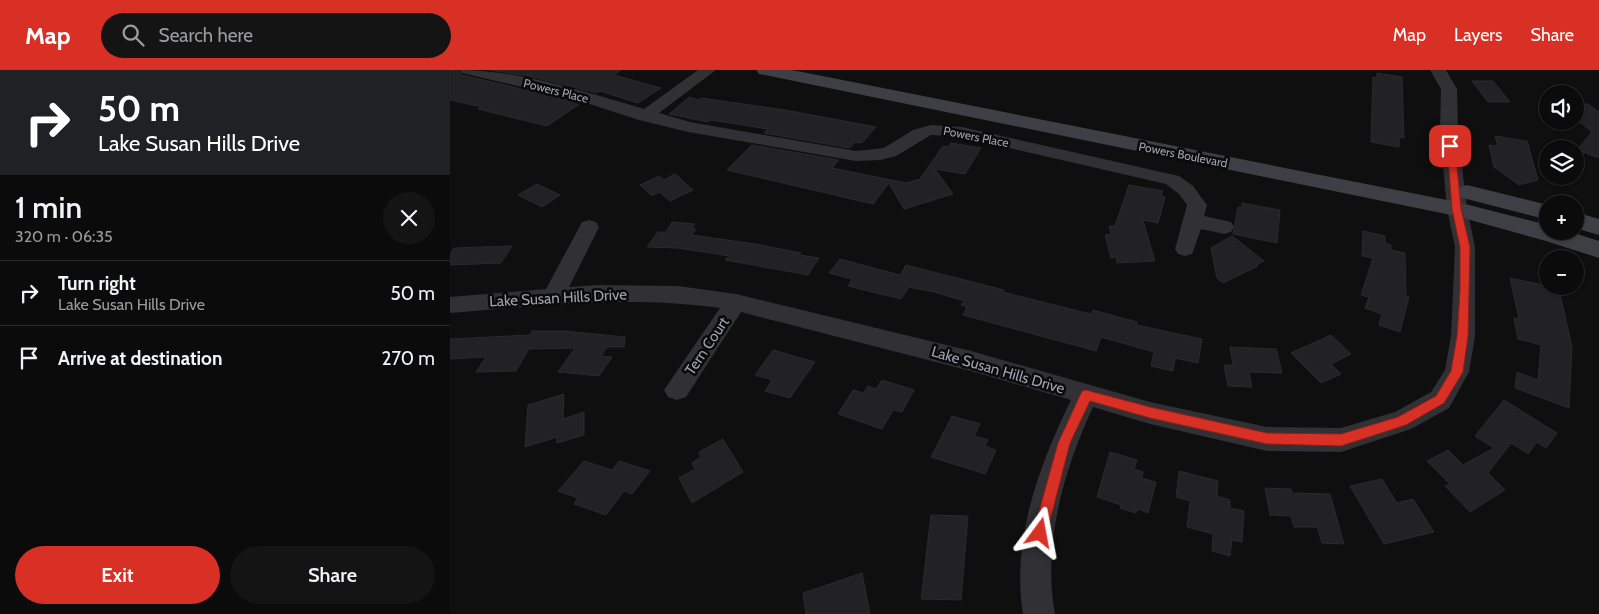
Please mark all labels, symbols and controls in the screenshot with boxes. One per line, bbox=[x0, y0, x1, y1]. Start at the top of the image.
search box bbox=[101, 13, 451, 58]
text: Map bbox=[25, 21, 71, 50]
icon: search bbox=[119, 21, 147, 49]
text: Search here bbox=[159, 24, 253, 47]
text: Map bbox=[1393, 24, 1426, 46]
text: Layers bbox=[1454, 24, 1503, 46]
text: Share bbox=[1531, 24, 1574, 46]
street label: Powers Place bbox=[522, 75, 590, 106]
map controls bbox=[1539, 85, 1584, 295]
button: sound bbox=[1539, 85, 1584, 130]
text: 50 m bbox=[98, 87, 180, 130]
icon: right bbox=[15, 90, 80, 155]
street label: Powers Place bbox=[942, 123, 1010, 150]
pin bbox=[1429, 125, 1471, 167]
text: Lake Susan Hills Drive bbox=[98, 130, 300, 157]
icon: arrive bbox=[1436, 132, 1464, 160]
street label: Powers Boulevard bbox=[1137, 139, 1229, 170]
button: layers bbox=[1539, 140, 1584, 185]
text: 1 min bbox=[15, 189, 82, 226]
button: close bbox=[383, 192, 435, 244]
button: + bbox=[1539, 195, 1584, 240]
text: 320 m · 06:35 bbox=[15, 227, 113, 246]
button: − bbox=[1539, 250, 1584, 295]
text: Turn right bbox=[58, 272, 136, 295]
icon: right bbox=[15, 279, 43, 307]
text: 50 m bbox=[391, 282, 435, 305]
street label: Lake Susan Hills Drive bbox=[489, 285, 628, 311]
text: Lake Susan Hills Drive bbox=[58, 295, 205, 314]
street label: Tern Court bbox=[681, 314, 733, 378]
street label: Lake Susan Hills Drive bbox=[929, 342, 1067, 398]
icon: arrive bbox=[15, 344, 43, 372]
text: Arrive at destination bbox=[58, 347, 222, 370]
text: 270 m bbox=[381, 347, 435, 370]
position arrow bbox=[1013, 506, 1065, 558]
button: Exit bbox=[15, 546, 220, 604]
button: Share bbox=[230, 546, 435, 604]

